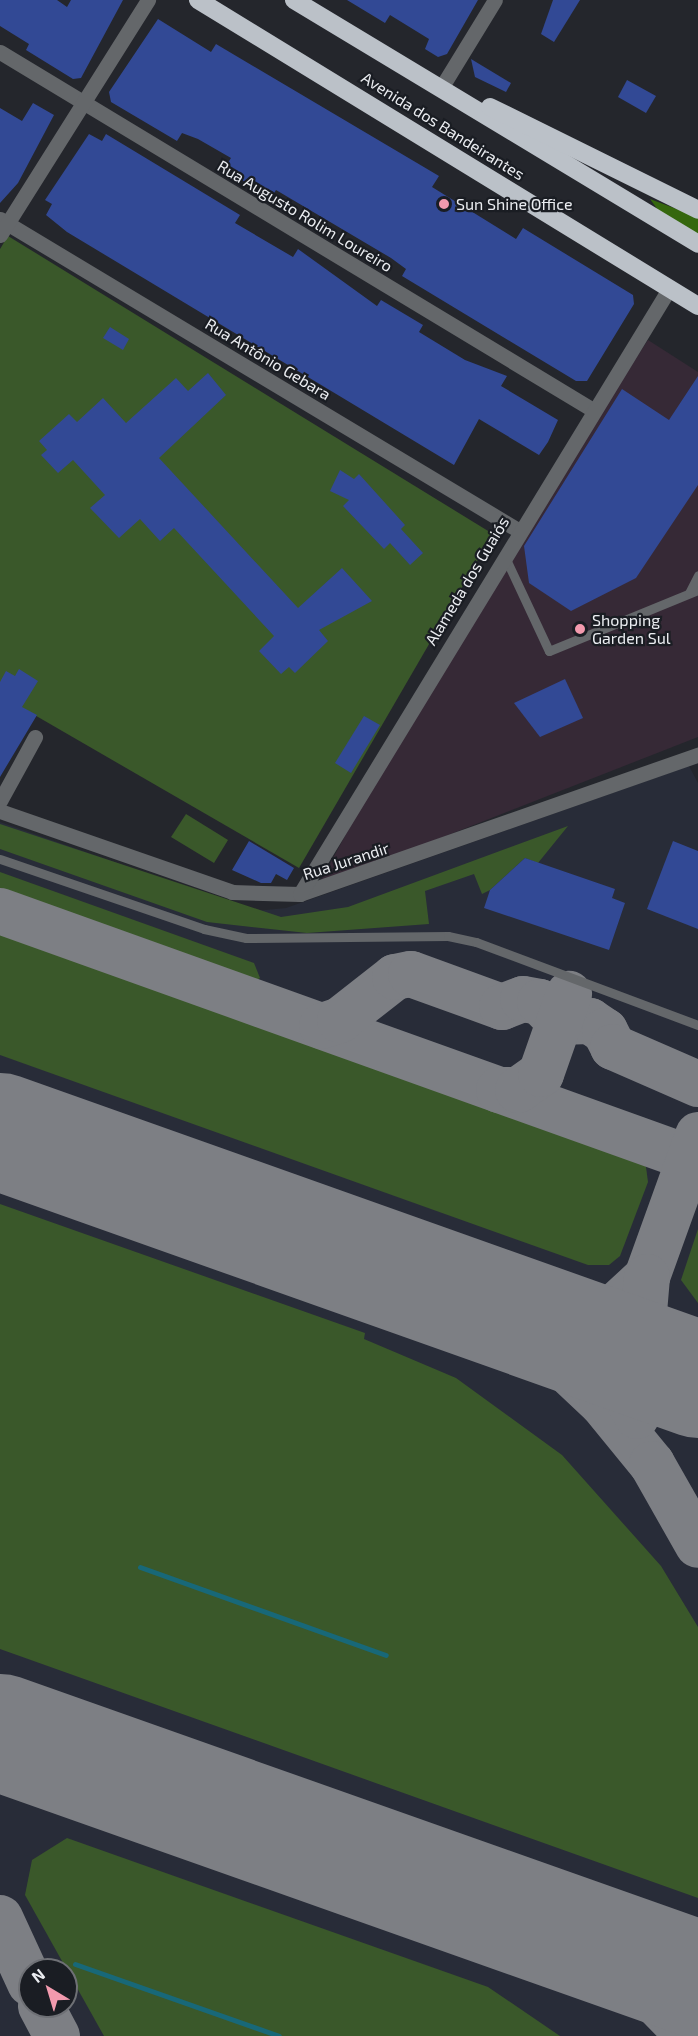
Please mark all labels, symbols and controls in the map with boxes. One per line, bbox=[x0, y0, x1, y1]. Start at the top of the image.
street label: Avenida dos Bandeirantes bbox=[358, 68, 528, 184]
street label: Rua Augusto Rolim Loureiro bbox=[214, 156, 396, 276]
place label: Sun Shine Office bbox=[456, 194, 572, 214]
marker: Sun Shine Office bbox=[437, 197, 451, 211]
street label: Rua Antônio Gebara bbox=[202, 314, 334, 404]
street label: Alameda dos Guaiós bbox=[421, 513, 513, 649]
place label: Shopping Garden Sul bbox=[592, 610, 671, 648]
marker: Shopping Garden Sul bbox=[573, 622, 587, 636]
street label: Rua Jurandir bbox=[300, 838, 392, 884]
north arrow bbox=[18, 1958, 78, 2018]
text: N bbox=[27, 1964, 48, 1986]

